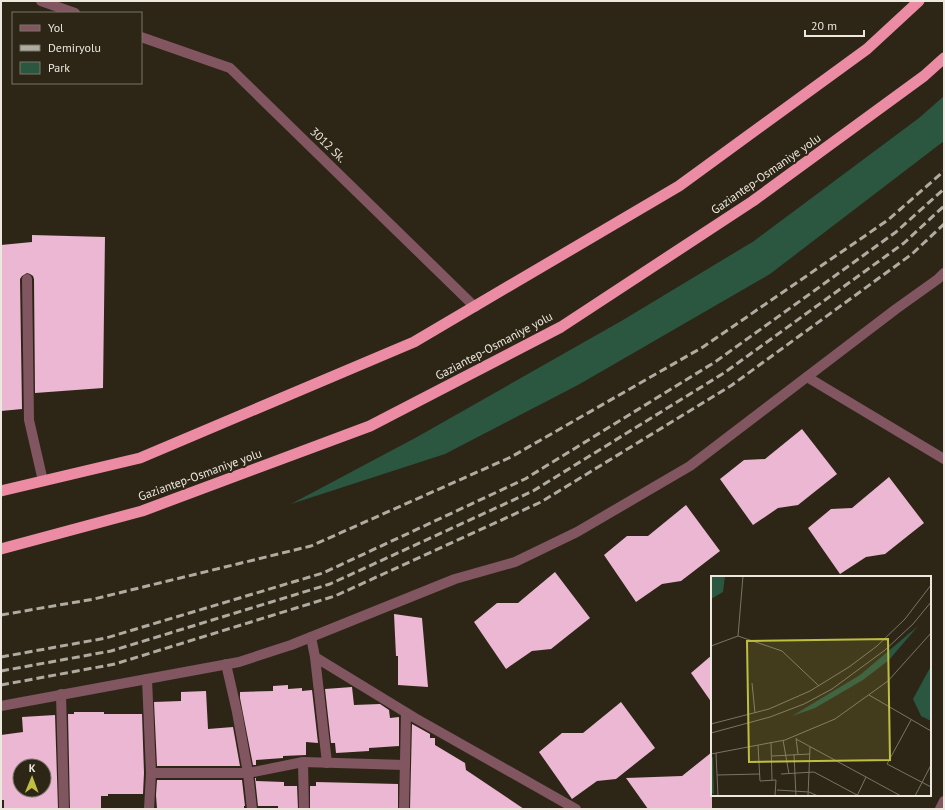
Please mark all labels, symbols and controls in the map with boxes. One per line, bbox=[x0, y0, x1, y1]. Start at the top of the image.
legend bbox=[12, 12, 142, 84]
scale bar bbox=[805, 12, 864, 38]
text: 20 m bbox=[811, 18, 837, 33]
text: Yol bbox=[48, 20, 64, 35]
text: Demiryolu bbox=[48, 40, 101, 55]
text: Park bbox=[48, 60, 70, 75]
street label: 3012 Sk. bbox=[307, 124, 349, 165]
street label: Gaziantep-Osmaniye yolu bbox=[708, 130, 823, 217]
street label: Gaziantep-Osmaniye yolu bbox=[433, 308, 555, 383]
street label: Gaziantep-Osmaniye yolu bbox=[136, 445, 264, 504]
inset map bbox=[711, 576, 931, 796]
north arrow bbox=[12, 758, 52, 798]
text: K bbox=[29, 761, 36, 775]

